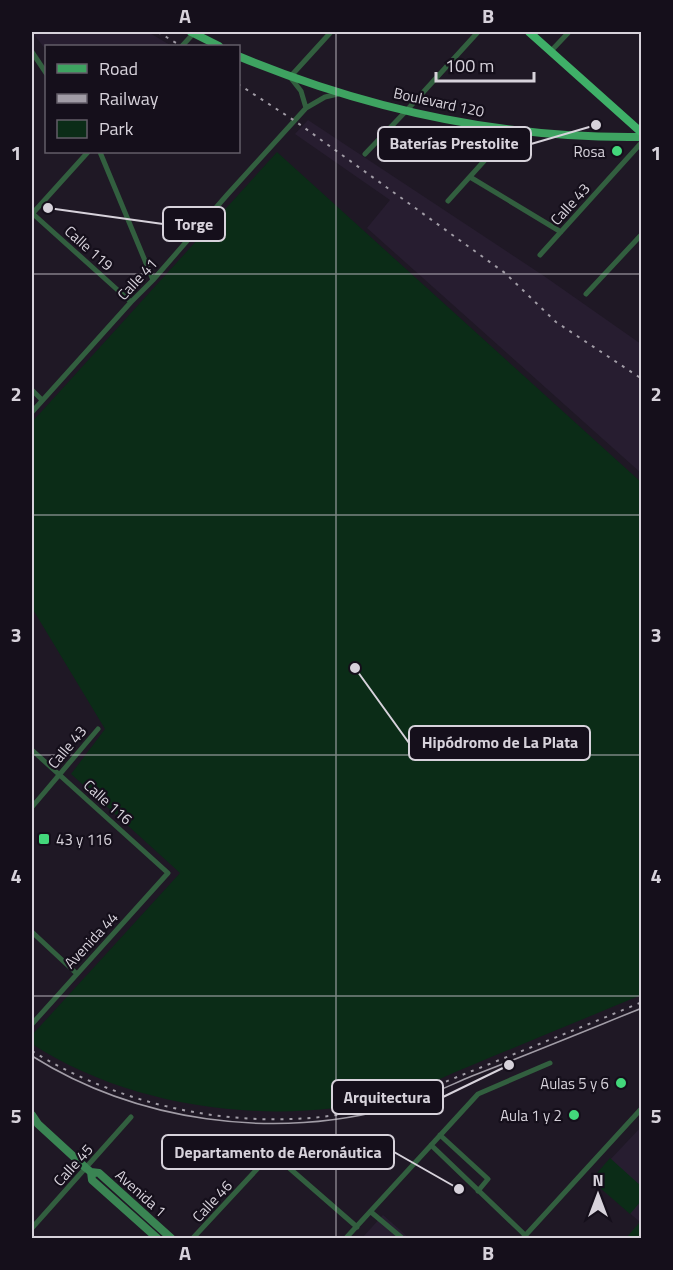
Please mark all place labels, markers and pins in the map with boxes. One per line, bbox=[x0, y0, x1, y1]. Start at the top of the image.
callout: Baterías Prestolite bbox=[378, 127, 531, 161]
place label: Rosa bbox=[573, 140, 605, 163]
marker: Rosa bbox=[610, 144, 624, 158]
callout: Torge bbox=[163, 207, 225, 241]
callout: Hipódromo de La Plata bbox=[409, 726, 590, 760]
place label: 43 y 116 bbox=[56, 828, 112, 851]
marker: 43 y 116 bbox=[37, 832, 51, 846]
place label: Aulas 5 y 6 bbox=[540, 1072, 609, 1095]
marker: Aulas 5 y 6 bbox=[614, 1076, 628, 1090]
callout: Arquitectura bbox=[332, 1080, 443, 1114]
place label: Aula 1 y 2 bbox=[500, 1104, 562, 1127]
marker: Aula 1 y 2 bbox=[567, 1108, 581, 1122]
callout: Departamento de Aeronáutica bbox=[162, 1135, 394, 1169]

